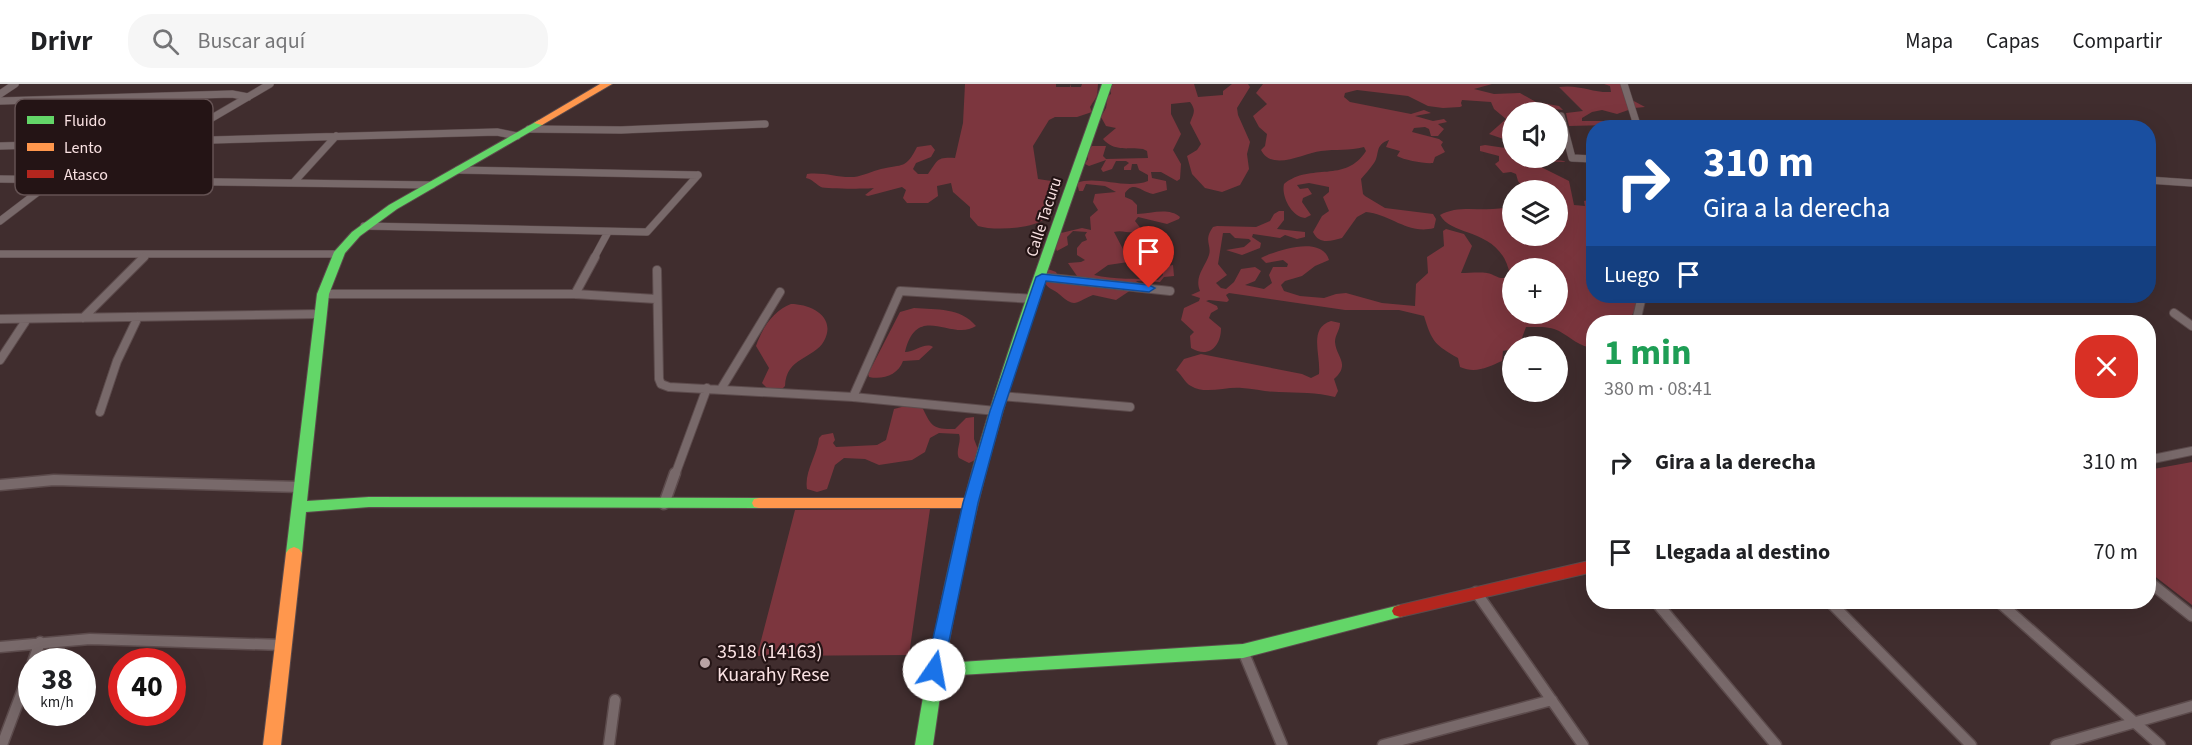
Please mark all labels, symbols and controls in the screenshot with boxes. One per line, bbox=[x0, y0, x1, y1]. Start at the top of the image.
search box bbox=[128, 14, 548, 68]
text: Drivr bbox=[30, 21, 92, 61]
icon: search bbox=[149, 25, 182, 58]
text: Buscar aquí bbox=[197, 25, 305, 57]
text: Mapa bbox=[1905, 26, 1953, 56]
text: Capas bbox=[1986, 26, 2039, 56]
text: Compartir bbox=[2072, 26, 2162, 56]
legend bbox=[15, 99, 213, 195]
map controls bbox=[1502, 102, 1568, 402]
button: sound bbox=[1502, 102, 1568, 168]
text: Fluido bbox=[64, 110, 106, 132]
text: 310 m bbox=[1703, 133, 1814, 193]
text: Lento bbox=[64, 137, 102, 159]
icon: right bbox=[1604, 144, 1682, 222]
text: Atasco bbox=[64, 164, 108, 186]
street label: Calle Tacuru bbox=[1021, 174, 1067, 260]
button: layers bbox=[1502, 180, 1568, 246]
text: Gira a la derecha bbox=[1703, 189, 1890, 228]
pin bbox=[1123, 226, 1174, 288]
icon: arrive bbox=[1132, 235, 1165, 268]
button: + bbox=[1502, 258, 1568, 324]
icon: arrive bbox=[1672, 258, 1705, 291]
text: Luego bbox=[1604, 259, 1660, 291]
text: 1 min bbox=[1604, 327, 1692, 378]
button: close bbox=[2075, 335, 2138, 398]
button: − bbox=[1502, 336, 1568, 402]
text: 380 m · 08:41 bbox=[1604, 375, 1712, 403]
icon: right bbox=[1604, 446, 1637, 479]
text: Gira a la derecha bbox=[1655, 446, 1816, 478]
text: 310 m bbox=[2083, 446, 2138, 478]
icon: arrive bbox=[1604, 536, 1637, 569]
text: Llegada al destino bbox=[1655, 536, 1830, 568]
text: 70 m bbox=[2093, 536, 2138, 568]
place label: 3518 (14163) Kuarahy Rese bbox=[717, 638, 830, 689]
position arrow bbox=[902, 638, 966, 702]
speed limit sign: 40 bbox=[108, 648, 186, 726]
marker: 3518 (14163) Kuarahy Rese bbox=[698, 656, 712, 670]
text: 38 bbox=[41, 658, 73, 701]
text: km/h bbox=[40, 692, 74, 713]

